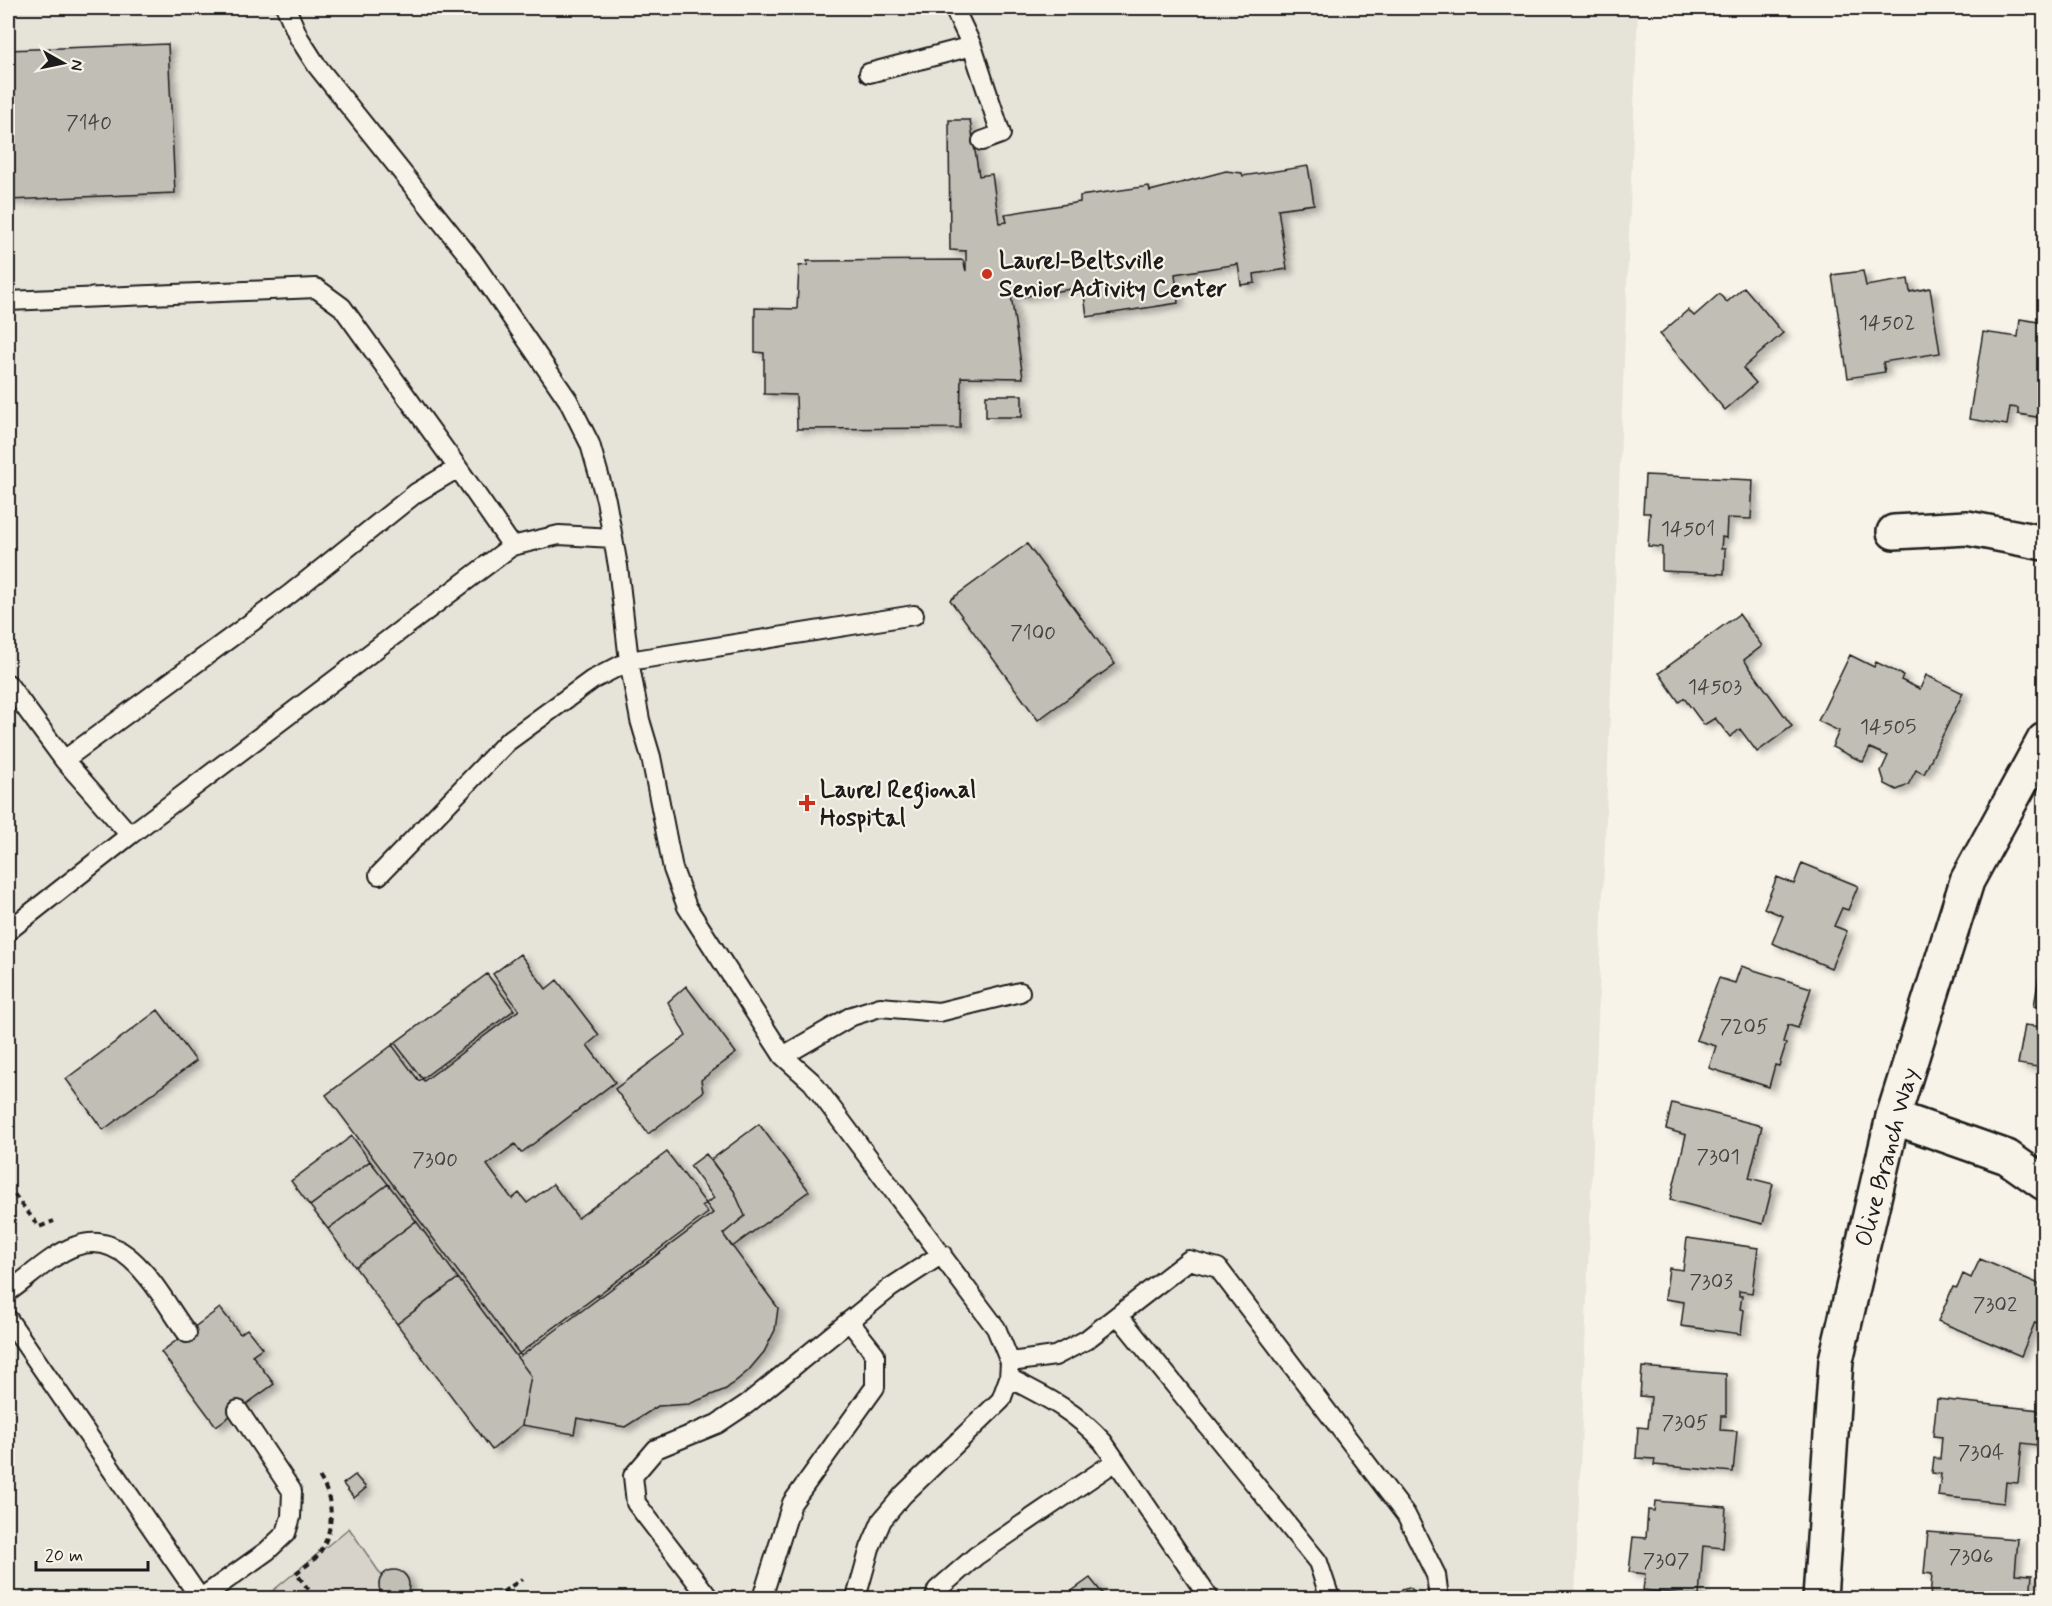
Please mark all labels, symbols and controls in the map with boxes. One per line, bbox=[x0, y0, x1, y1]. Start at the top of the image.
north arrow bbox=[33, 33, 93, 93]
text: N bbox=[65, 58, 88, 72]
house number: 7140 bbox=[66, 109, 112, 137]
place label: Laurel-Beltsville Senior Activity Center bbox=[999, 246, 1227, 305]
marker: Laurel-Beltsville Senior Activity Center bbox=[980, 267, 994, 281]
house number: 14502 bbox=[1859, 309, 1915, 337]
house number: 14501 bbox=[1661, 515, 1715, 543]
house number: 7100 bbox=[1010, 619, 1056, 647]
house number: 14503 bbox=[1688, 673, 1742, 701]
house number: 14505 bbox=[1860, 713, 1916, 741]
place label: Laurel Regional Hospital bbox=[820, 775, 976, 834]
marker: Laurel Regional Hospital bbox=[798, 794, 816, 812]
house number: 7205 bbox=[1719, 1013, 1769, 1041]
street label: Olive Branch Way bbox=[1849, 1064, 1926, 1250]
house number: 7301 bbox=[1696, 1143, 1740, 1171]
house number: 7300 bbox=[412, 1146, 458, 1174]
house number: 7303 bbox=[1689, 1268, 1733, 1296]
house number: 7302 bbox=[1973, 1291, 2017, 1319]
house number: 7305 bbox=[1662, 1409, 1708, 1437]
house number: 7304 bbox=[1958, 1439, 2004, 1467]
scale bar bbox=[36, 1534, 148, 1572]
house number: 7306 bbox=[1948, 1543, 1994, 1571]
text: 20 m bbox=[45, 1544, 83, 1568]
house number: 7307 bbox=[1643, 1547, 1690, 1575]

